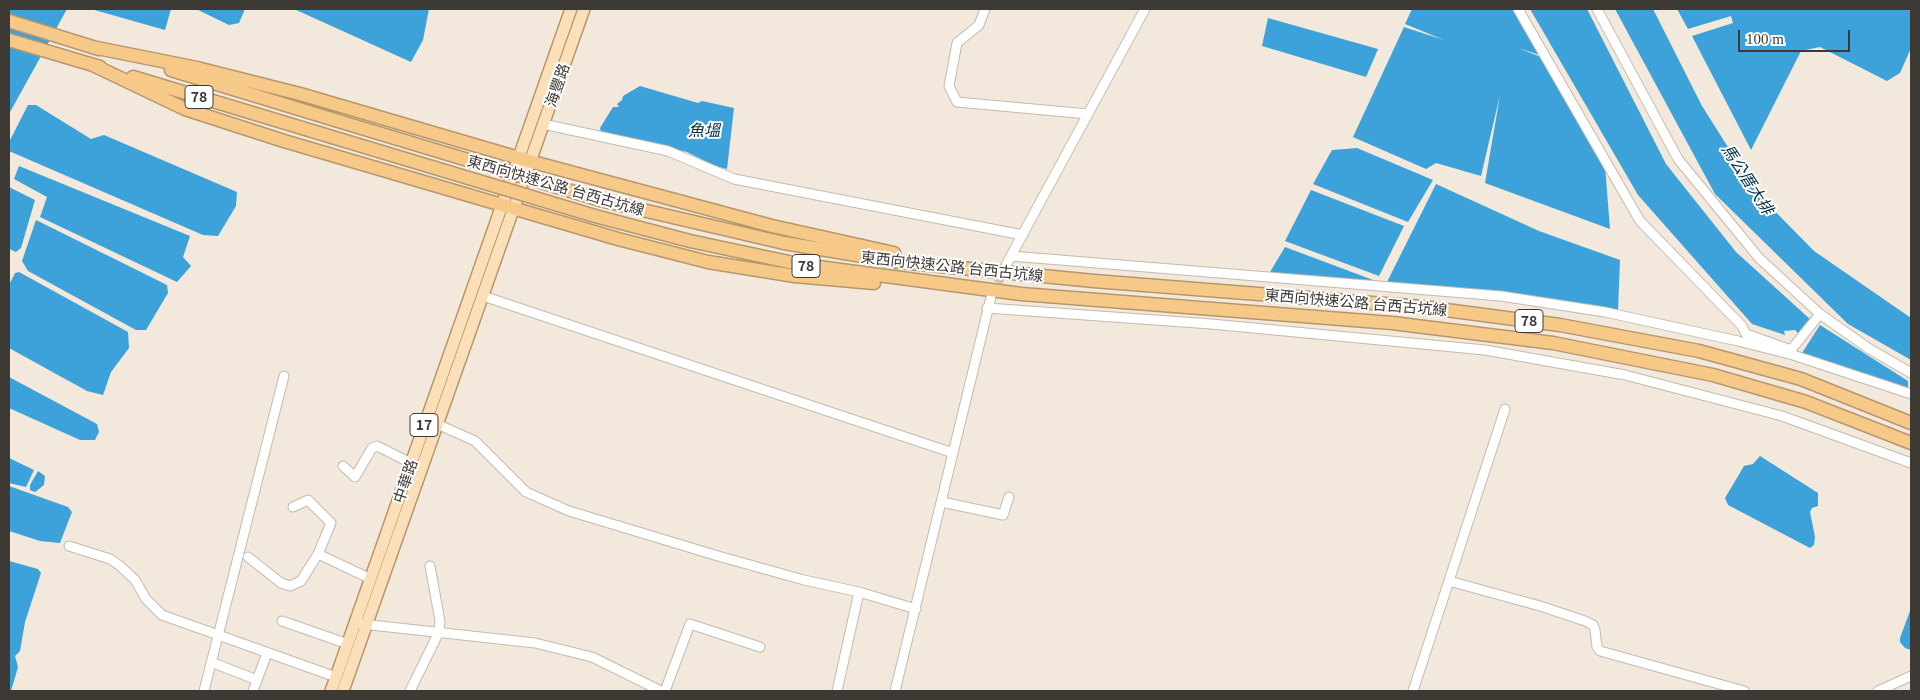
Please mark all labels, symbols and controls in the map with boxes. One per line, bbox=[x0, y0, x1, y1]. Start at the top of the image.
scale bar bbox=[1740, 20, 1852, 52]
text: 100 m bbox=[1746, 31, 1784, 47]
street label: 海豐路 bbox=[541, 61, 573, 109]
road number: 78 bbox=[185, 85, 213, 108]
water label: 魚塭 bbox=[688, 120, 720, 140]
water label: 馬公厝大排 bbox=[1718, 140, 1778, 218]
street label: 東西向快速公路 台西古坑線 bbox=[465, 151, 647, 219]
street label: 東西向快速公路 台西古坑線 bbox=[860, 247, 1044, 285]
road number: 78 bbox=[792, 255, 820, 278]
street label: 東西向快速公路 台西古坑線 bbox=[1264, 285, 1448, 319]
road number: 78 bbox=[1515, 310, 1543, 332]
road number: 17 bbox=[410, 414, 438, 436]
street label: 中華路 bbox=[389, 457, 421, 505]

